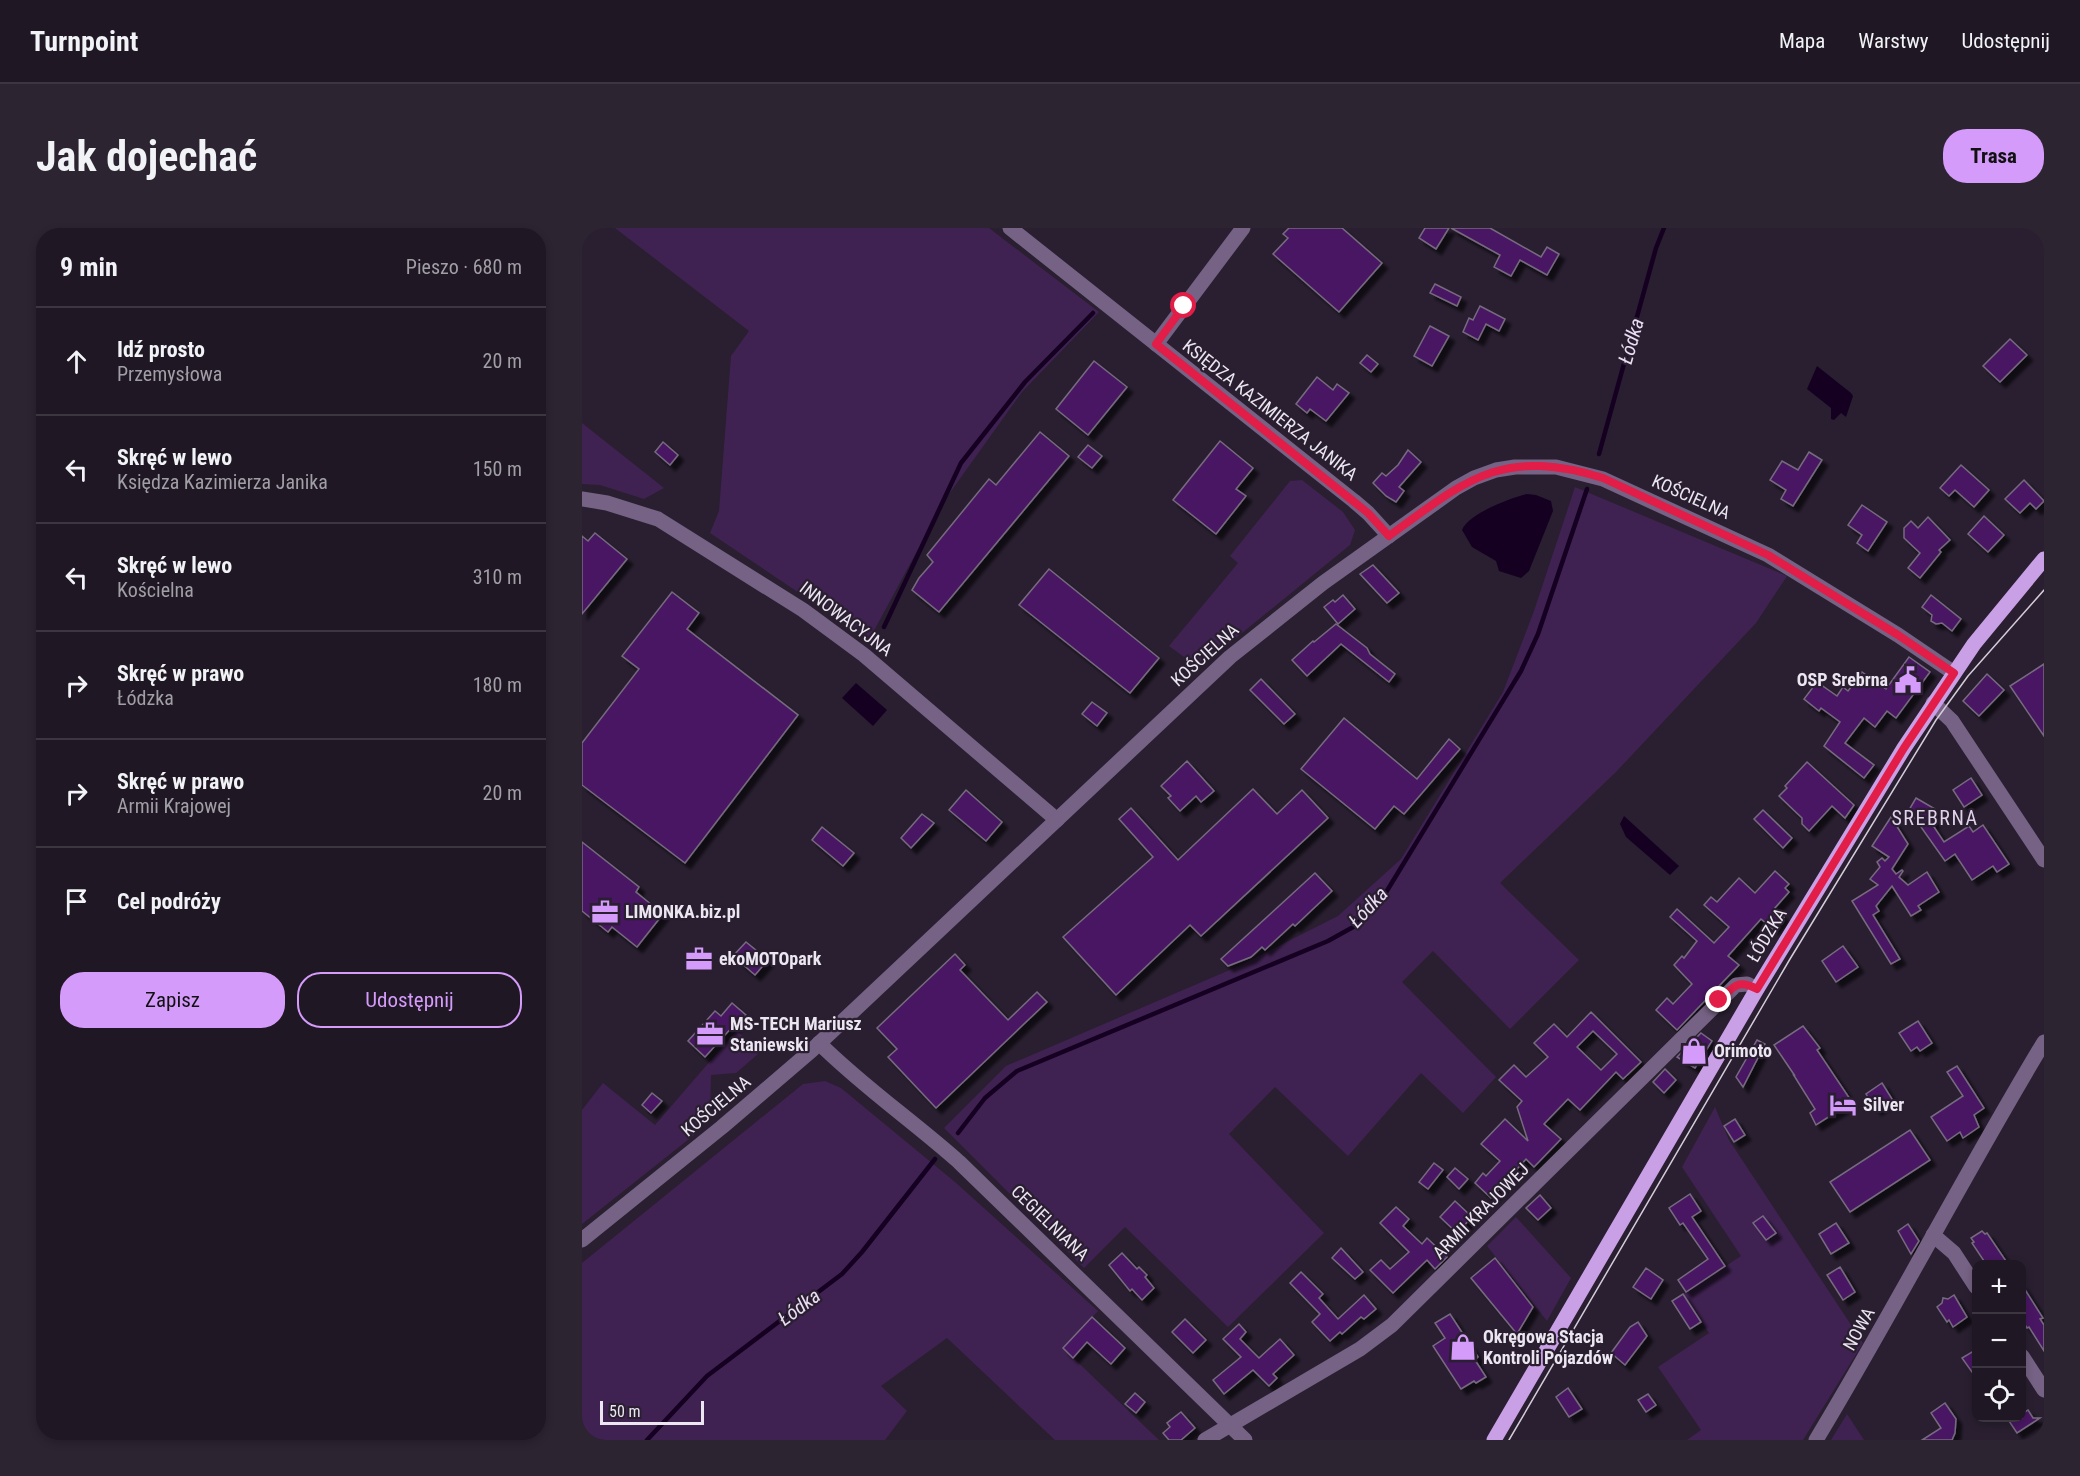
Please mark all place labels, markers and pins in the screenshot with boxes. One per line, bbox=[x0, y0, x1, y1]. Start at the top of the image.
public building icon: OSP Srebrna bbox=[1893, 665, 1923, 695]
place label: OSP Srebrna bbox=[1797, 669, 1888, 690]
office icon: LIMONKA.biz.pl bbox=[590, 897, 620, 927]
place label: LIMONKA.biz.pl bbox=[625, 901, 740, 922]
office icon: ekoMOTOpark bbox=[684, 944, 714, 974]
place label: ekoMOTOpark bbox=[719, 948, 822, 969]
place label: MS-TECH Mariusz Staniewski bbox=[730, 1013, 862, 1055]
office icon: MS-TECH Mariusz Staniewski bbox=[695, 1019, 725, 1049]
shop icon: Orimoto bbox=[1679, 1036, 1709, 1066]
place label: Orimoto bbox=[1714, 1040, 1772, 1061]
hotel icon: Silver bbox=[1828, 1090, 1858, 1120]
place label: Silver bbox=[1863, 1094, 1904, 1115]
place label: Okręgowa Stacja Kontroli Pojazdów bbox=[1483, 1326, 1614, 1368]
shop icon: Okręgowa Stacja Kontroli Pojazdów bbox=[1448, 1332, 1478, 1362]

